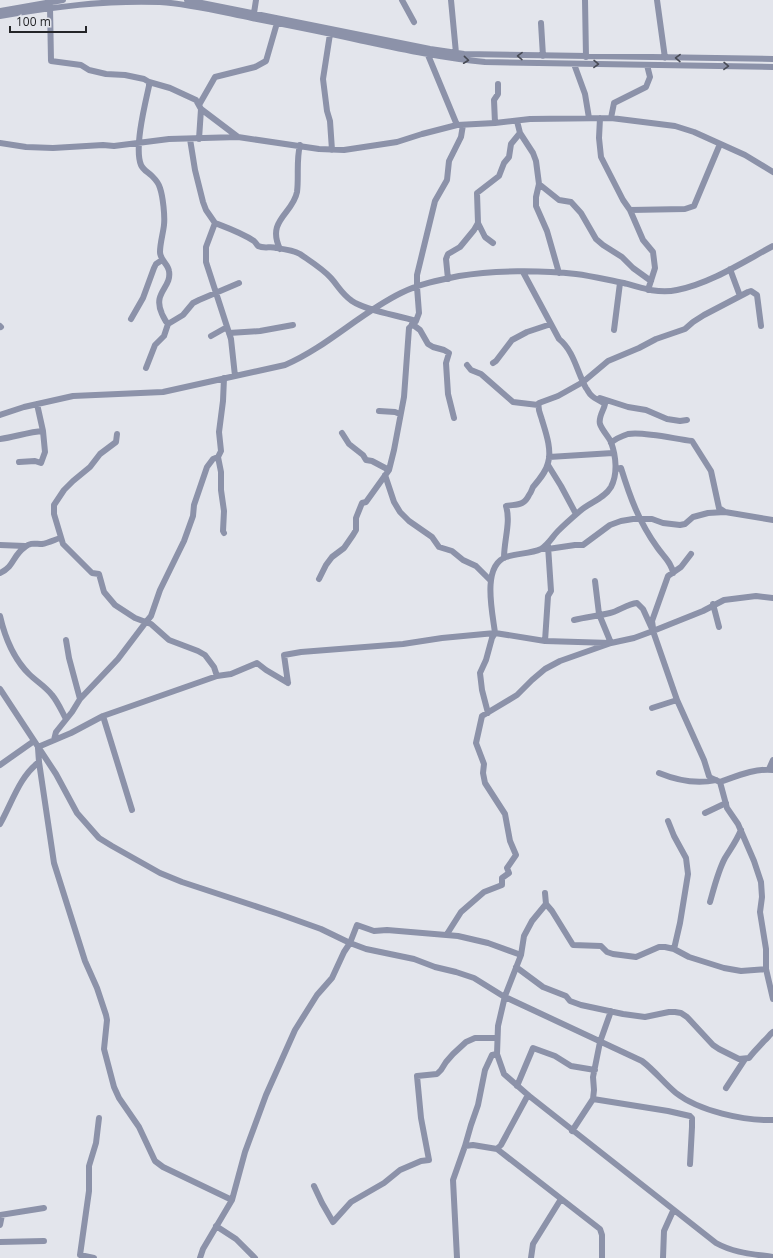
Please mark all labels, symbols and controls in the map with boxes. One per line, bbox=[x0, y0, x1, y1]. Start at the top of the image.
scale bar bbox=[10, 8, 86, 34]
text: 100 m bbox=[16, 13, 51, 30]
one-way arrow bbox=[517, 52, 523, 60]
one-way arrow bbox=[675, 54, 681, 62]
one-way arrow bbox=[463, 56, 469, 65]
one-way arrow bbox=[593, 60, 599, 68]
one-way arrow bbox=[723, 62, 729, 70]

